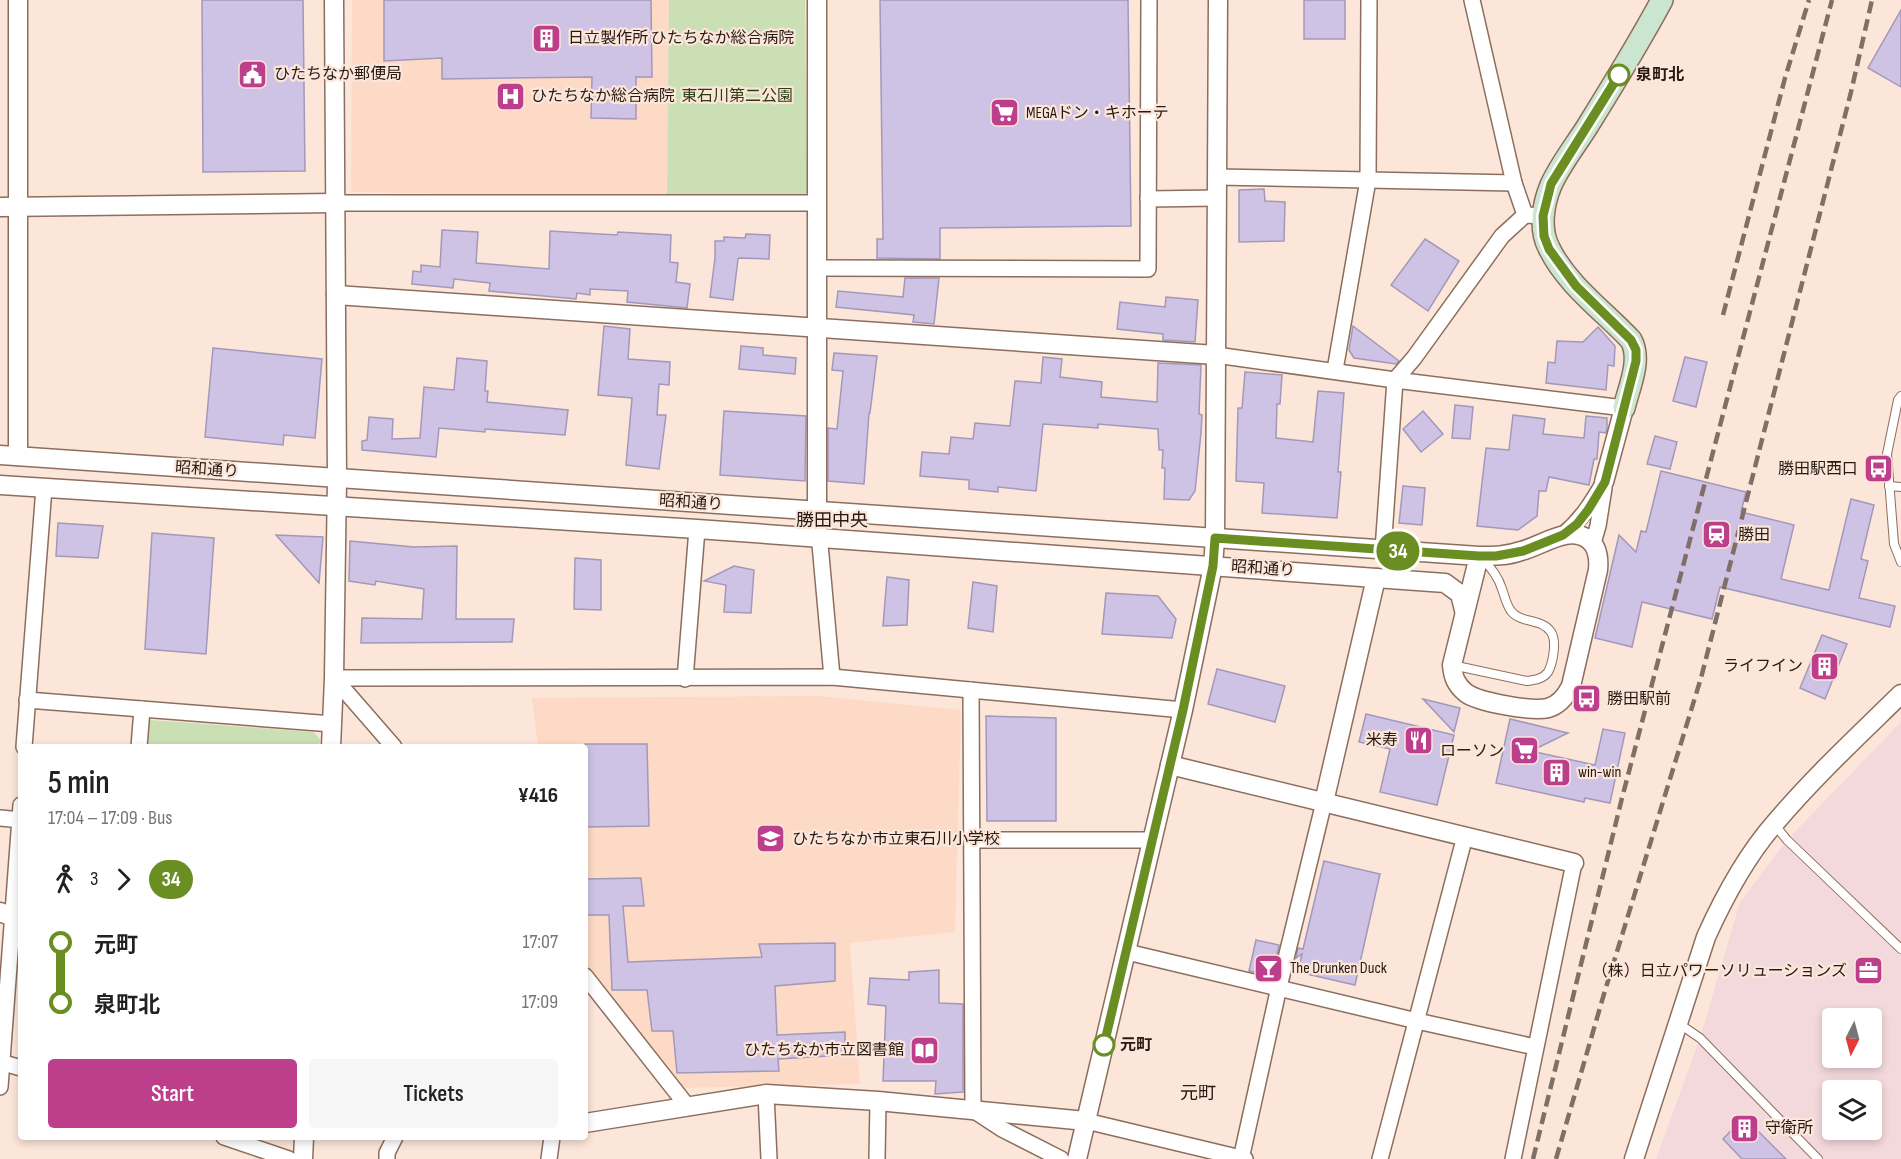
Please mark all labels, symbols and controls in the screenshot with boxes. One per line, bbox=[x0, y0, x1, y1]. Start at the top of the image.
building icon: 日立製作所 ひたちなか総合病院 bbox=[531, 22, 563, 54]
place label: 日立製作所 ひたちなか総合病院 bbox=[568, 29, 795, 48]
public building icon: ひたちなか郵便局 bbox=[237, 58, 269, 90]
marker: 泉町北 bbox=[1608, 64, 1630, 86]
place label: ひたちなか郵便局 bbox=[274, 65, 402, 84]
place label: 泉町北 bbox=[1636, 66, 1684, 85]
hospital icon: ひたちなか総合病院 bbox=[494, 80, 526, 112]
place label: ひたちなか総合病院 bbox=[531, 87, 675, 106]
park label: 東石川第二公園 bbox=[681, 87, 793, 106]
supermarket icon: MEGAドン・キホーテ bbox=[989, 97, 1021, 129]
place label: MEGAドン・キホーテ bbox=[1026, 104, 1169, 123]
bus stop icon: 勝田駅西口 bbox=[1863, 453, 1895, 485]
street label: 昭和通り bbox=[174, 458, 240, 482]
place label: 勝田駅西口 bbox=[1778, 460, 1858, 479]
street label: 昭和通り bbox=[658, 491, 724, 515]
district label: 勝田中央 bbox=[796, 510, 868, 531]
station icon: 勝田 bbox=[1701, 519, 1733, 551]
place label: 勝田 bbox=[1738, 526, 1770, 545]
line badge: 34 bbox=[1371, 532, 1425, 570]
text: 34 bbox=[1388, 539, 1408, 564]
street label: 昭和通り bbox=[1230, 557, 1296, 581]
building icon: ライフイン bbox=[1808, 650, 1840, 682]
place label: ライフイン bbox=[1723, 657, 1803, 676]
bus stop icon: 勝田駅前 bbox=[1570, 683, 1602, 715]
place label: 勝田駅前 bbox=[1607, 690, 1671, 709]
restaurant icon: 米寿 bbox=[1403, 724, 1435, 756]
place label: 米寿 bbox=[1366, 731, 1398, 750]
supermarket icon: ローソン bbox=[1509, 735, 1541, 767]
place label: ローソン bbox=[1440, 742, 1504, 761]
building icon: win-win bbox=[1541, 756, 1573, 788]
text: 5 min bbox=[48, 763, 110, 803]
place label: win-win bbox=[1578, 763, 1621, 782]
text: ¥416 bbox=[518, 782, 558, 809]
text: 17:04 – 17:09 · Bus bbox=[48, 806, 173, 830]
school or university icon: ひたちなか市立東石川小学校 bbox=[755, 823, 787, 855]
place label: ひたちなか市立東石川小学校 bbox=[792, 830, 1000, 849]
icon: walk bbox=[48, 863, 81, 896]
icon: forward bbox=[107, 863, 140, 896]
text: 3 bbox=[90, 867, 98, 891]
text: 34 bbox=[161, 867, 181, 892]
text: 17:07 bbox=[523, 930, 558, 954]
text: 元町 bbox=[94, 932, 138, 959]
bar icon: The Drunken Duck bbox=[1253, 952, 1285, 984]
office icon: （株）日立パワーソリューションズ bbox=[1852, 955, 1884, 987]
place label: The Drunken Duck bbox=[1290, 959, 1387, 978]
place label: （株）日立パワーソリューションズ bbox=[1592, 962, 1847, 981]
text: 17:09 bbox=[522, 990, 558, 1014]
text: 泉町北 bbox=[94, 992, 160, 1019]
north arrow bbox=[1822, 1008, 1882, 1068]
map controls bbox=[1822, 1008, 1882, 1140]
library icon: ひたちなか市立図書館 bbox=[909, 1034, 941, 1066]
marker: 元町 bbox=[1093, 1034, 1115, 1056]
place label: 元町 bbox=[1120, 1036, 1152, 1055]
place label: ひたちなか市立図書館 bbox=[744, 1041, 904, 1060]
button: Start bbox=[48, 1059, 297, 1128]
button: Tickets bbox=[309, 1059, 558, 1128]
button: layers bbox=[1822, 1080, 1882, 1140]
district label: 元町 bbox=[1180, 1083, 1216, 1104]
building icon: 守衛所 bbox=[1728, 1112, 1760, 1144]
place label: 守衛所 bbox=[1765, 1119, 1813, 1138]

